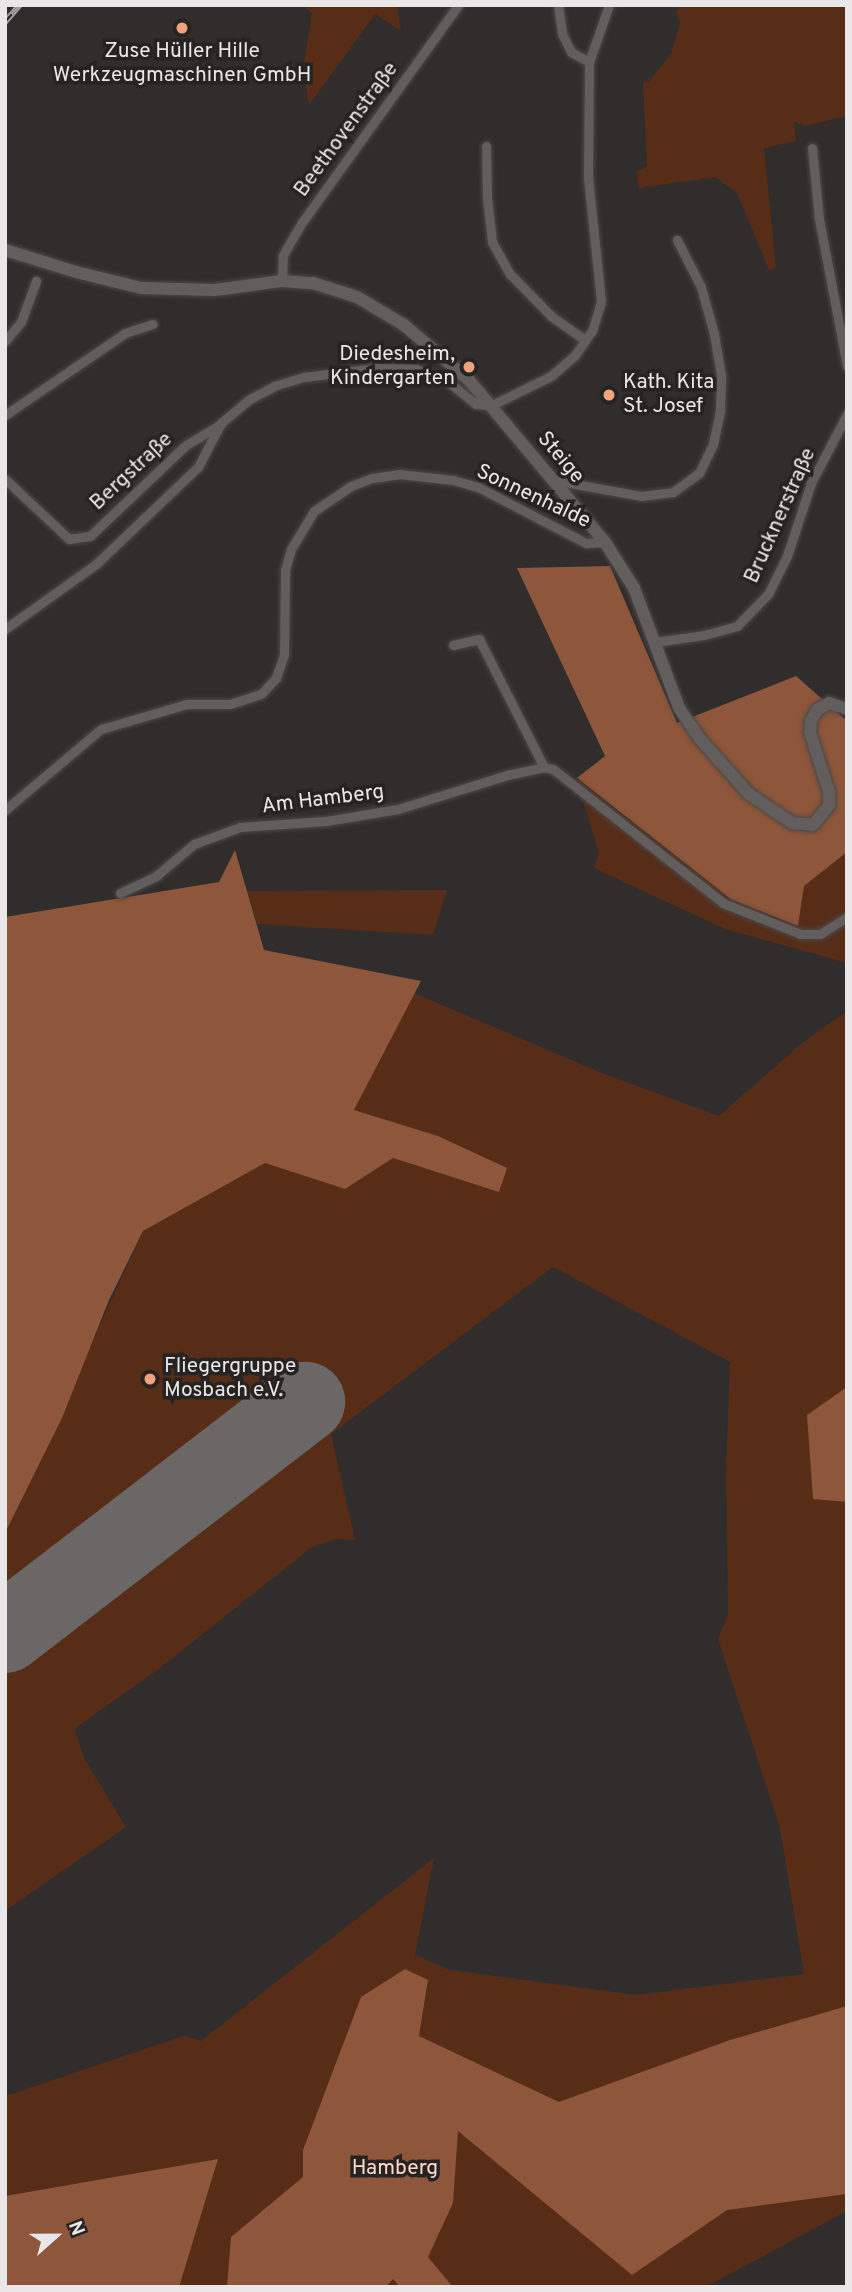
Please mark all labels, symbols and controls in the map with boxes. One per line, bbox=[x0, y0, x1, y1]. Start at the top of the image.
marker: Zuse Hüller Hille Werkzeugmaschinen GmbH bbox=[174, 20, 190, 36]
place label: Zuse Hüller Hille Werkzeugmaschinen GmbH bbox=[53, 39, 311, 89]
street label: Beethovenstraße bbox=[290, 58, 404, 202]
place label: Diedesheim, Kindergarten bbox=[330, 342, 455, 392]
marker: Diedesheim, Kindergarten bbox=[461, 359, 477, 375]
place label: Kath. Kita St. Josef bbox=[623, 370, 714, 420]
marker: Kath. Kita St. Josef bbox=[601, 387, 617, 403]
street label: Steige bbox=[531, 427, 589, 489]
street label: Bergstraße bbox=[86, 428, 178, 516]
street label: Brucknerstraße bbox=[740, 445, 822, 587]
street label: Sonnenhalde bbox=[472, 460, 594, 534]
street label: Am Hamberg bbox=[260, 780, 386, 820]
place label: Fliegergruppe Mosbach e.V. bbox=[164, 1354, 296, 1404]
marker: Fliegergruppe Mosbach e.V. bbox=[142, 1371, 158, 1387]
park label: Hamberg bbox=[352, 2156, 438, 2182]
north arrow bbox=[21, 2201, 91, 2271]
text: N bbox=[62, 2218, 89, 2239]

